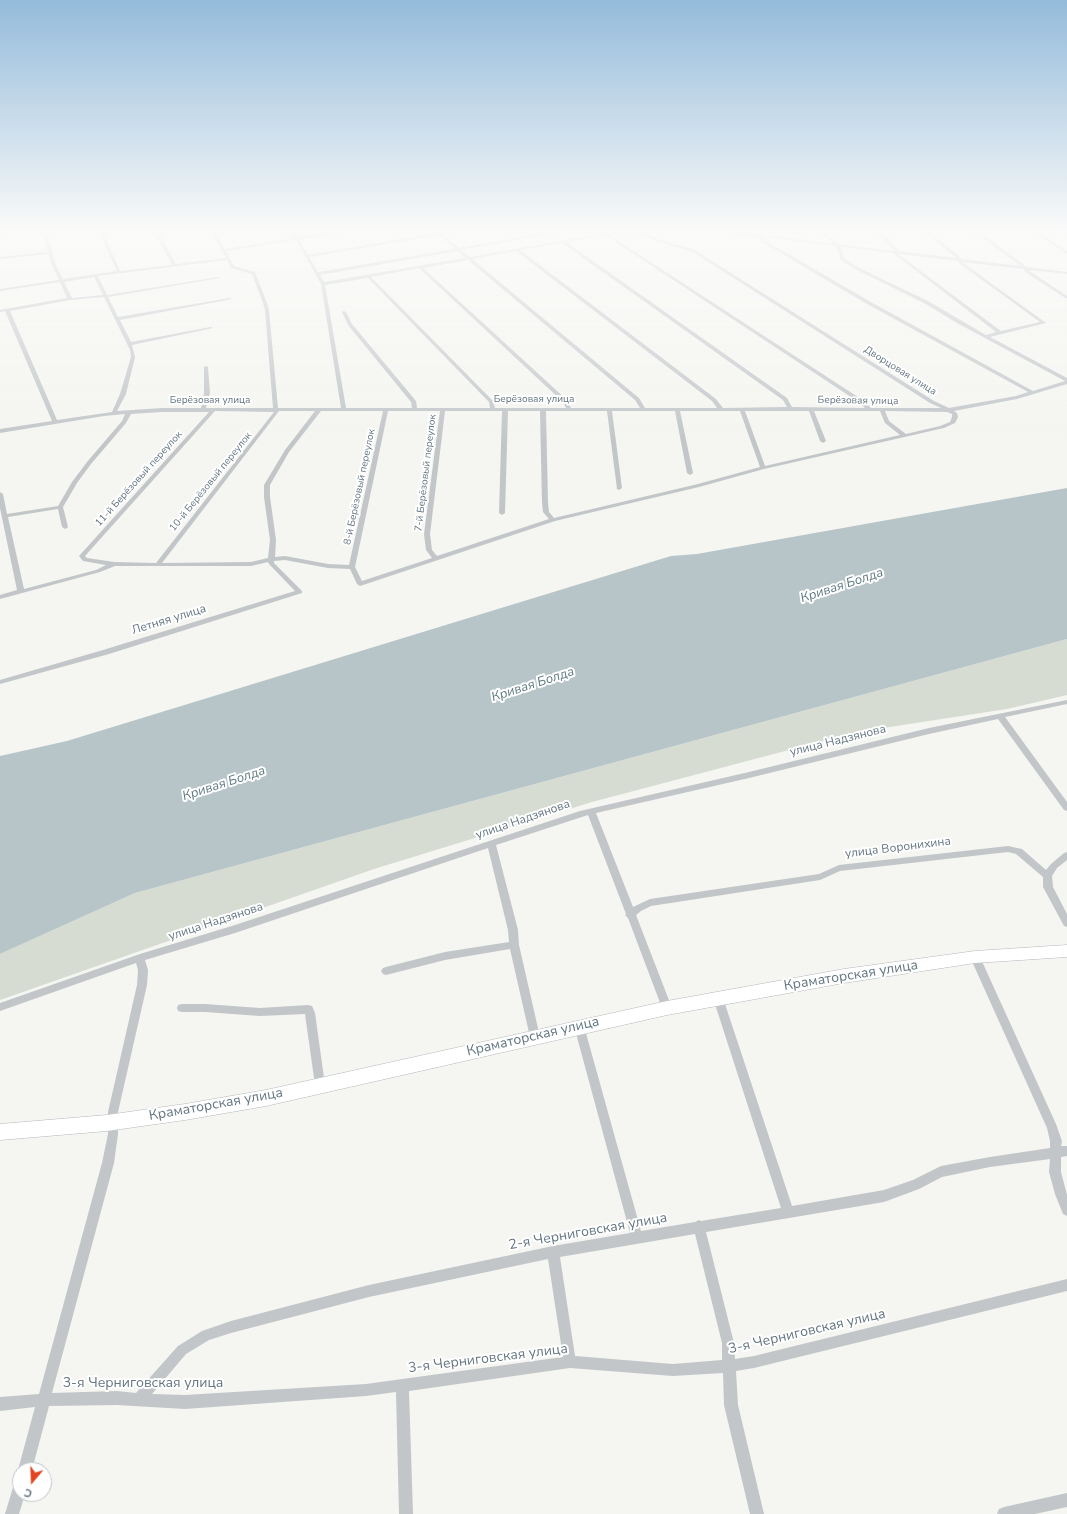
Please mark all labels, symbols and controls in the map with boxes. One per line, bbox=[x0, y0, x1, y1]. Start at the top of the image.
street label: Дворцовая улица bbox=[862, 344, 938, 398]
street label: Берёзовая улица bbox=[494, 394, 574, 406]
street label: Берёзовая улица bbox=[818, 394, 898, 408]
street label: Берёзовая улица bbox=[170, 395, 250, 407]
street label: 7-й Берёзовый переулок bbox=[413, 414, 439, 532]
street label: 8-й Берёзовый переулок bbox=[342, 428, 378, 546]
street label: 11-й Берёзовый переулок bbox=[93, 429, 185, 529]
street label: 10-й Берёзовый переулок bbox=[167, 430, 255, 534]
water label: Кривая Болда bbox=[799, 565, 885, 607]
street label: Летняя улица bbox=[130, 602, 208, 638]
water label: Кривая Болда bbox=[490, 664, 576, 706]
street label: улица Надзянова bbox=[788, 722, 888, 760]
water label: Кривая Болда bbox=[181, 763, 267, 805]
street label: улица Надзянова bbox=[474, 797, 572, 843]
street label: улица Воронихина bbox=[844, 834, 952, 862]
street label: улица Надзянова bbox=[167, 900, 265, 944]
street label: Краматорская улица bbox=[783, 957, 919, 995]
street label: Краматорская улица bbox=[465, 1014, 601, 1060]
street label: Краматорская улица bbox=[148, 1085, 284, 1125]
street label: 2-я Черниговская улица bbox=[507, 1210, 669, 1254]
street label: 3-я Черниговская улица bbox=[727, 1306, 887, 1358]
street label: 3-я Черниговская улица bbox=[407, 1341, 569, 1377]
street label: 3-я Черниговская улица bbox=[63, 1376, 223, 1392]
north arrow bbox=[12, 1462, 52, 1502]
text: С bbox=[22, 1485, 34, 1501]

